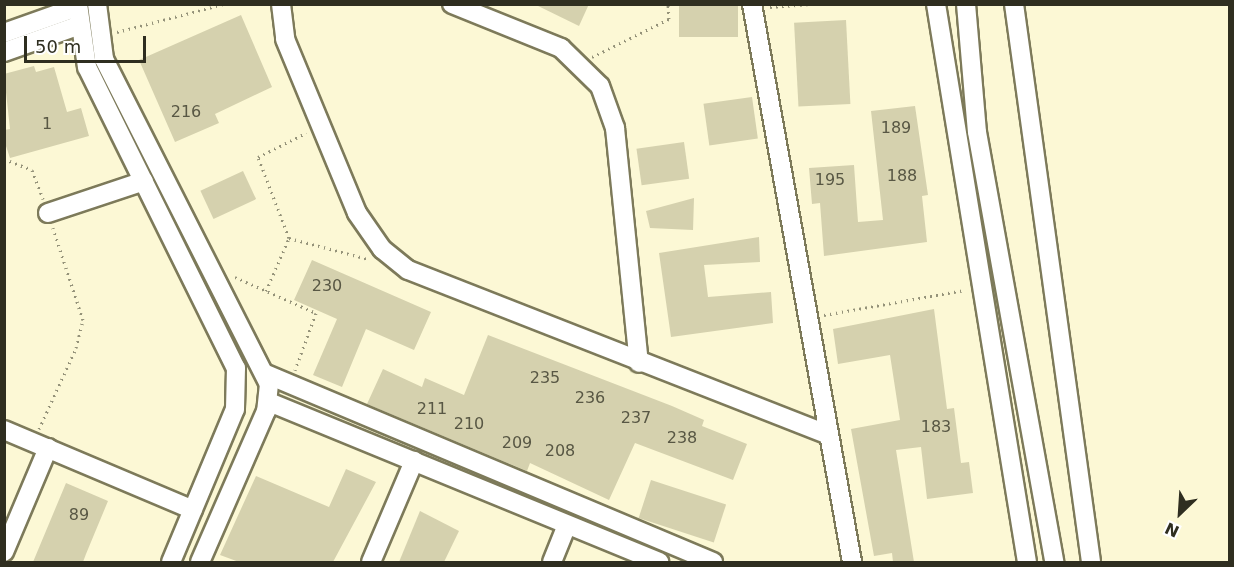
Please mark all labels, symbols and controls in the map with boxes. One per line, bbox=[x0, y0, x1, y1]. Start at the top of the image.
scale bar bbox=[27, 24, 148, 62]
text: 50 m bbox=[35, 36, 81, 57]
house number: 216 bbox=[171, 102, 201, 122]
house number: 1 bbox=[42, 114, 52, 134]
house number: 189 bbox=[881, 118, 911, 138]
house number: 188 bbox=[887, 166, 917, 186]
house number: 195 bbox=[815, 170, 845, 190]
house number: 230 bbox=[312, 276, 342, 296]
house number: 235 bbox=[530, 368, 560, 388]
house number: 236 bbox=[575, 388, 605, 408]
house number: 211 bbox=[417, 399, 447, 419]
house number: 237 bbox=[621, 408, 651, 428]
house number: 210 bbox=[454, 414, 484, 434]
house number: 183 bbox=[921, 417, 951, 437]
house number: 238 bbox=[667, 428, 697, 448]
house number: 209 bbox=[502, 433, 532, 453]
house number: 208 bbox=[545, 441, 575, 461]
north arrow bbox=[1150, 483, 1210, 543]
house number: 89 bbox=[69, 505, 89, 525]
text: N bbox=[1162, 518, 1182, 541]

